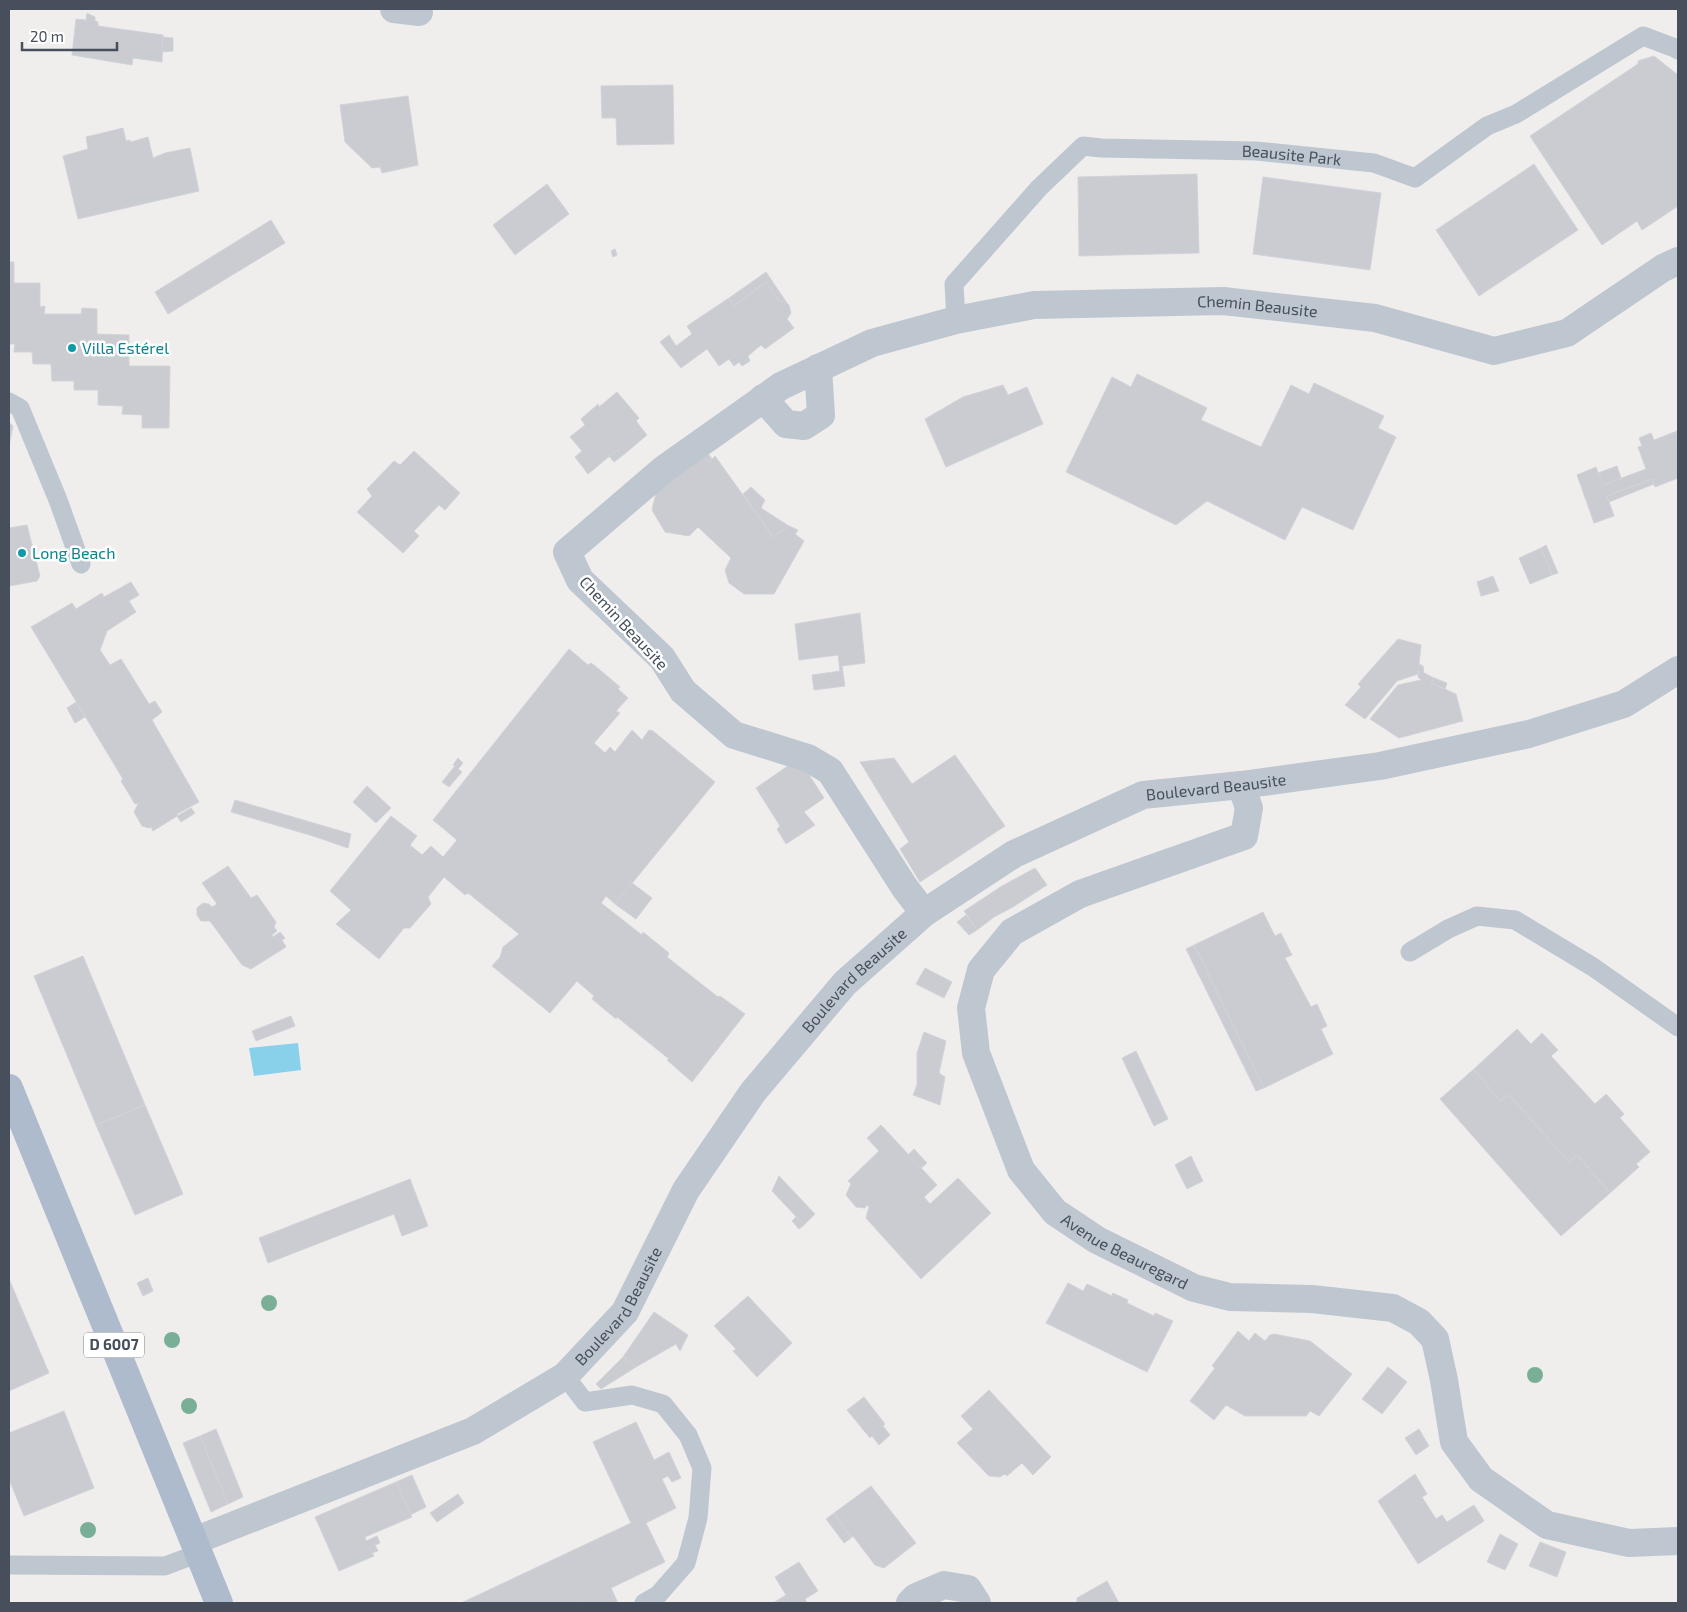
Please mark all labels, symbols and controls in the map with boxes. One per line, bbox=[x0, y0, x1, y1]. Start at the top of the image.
scale bar bbox=[22, 20, 118, 52]
text: 20 m bbox=[30, 27, 64, 45]
street label: Beausite Park bbox=[1242, 141, 1342, 169]
street label: Chemin Beausite bbox=[1197, 291, 1319, 321]
place label: Villa Estérel bbox=[82, 338, 169, 357]
marker: Villa Estérel bbox=[66, 342, 78, 354]
place label: Long Beach bbox=[32, 543, 116, 562]
marker: Long Beach bbox=[16, 547, 28, 559]
street label: Chemin Beausite bbox=[576, 572, 673, 673]
street label: Boulevard Beausite bbox=[1145, 769, 1287, 804]
street label: Boulevard Beausite bbox=[797, 923, 910, 1036]
street label: Avenue Beauregard bbox=[1058, 1209, 1192, 1293]
street label: Boulevard Beausite bbox=[570, 1243, 665, 1369]
road number: D 6007 bbox=[84, 1332, 144, 1358]

